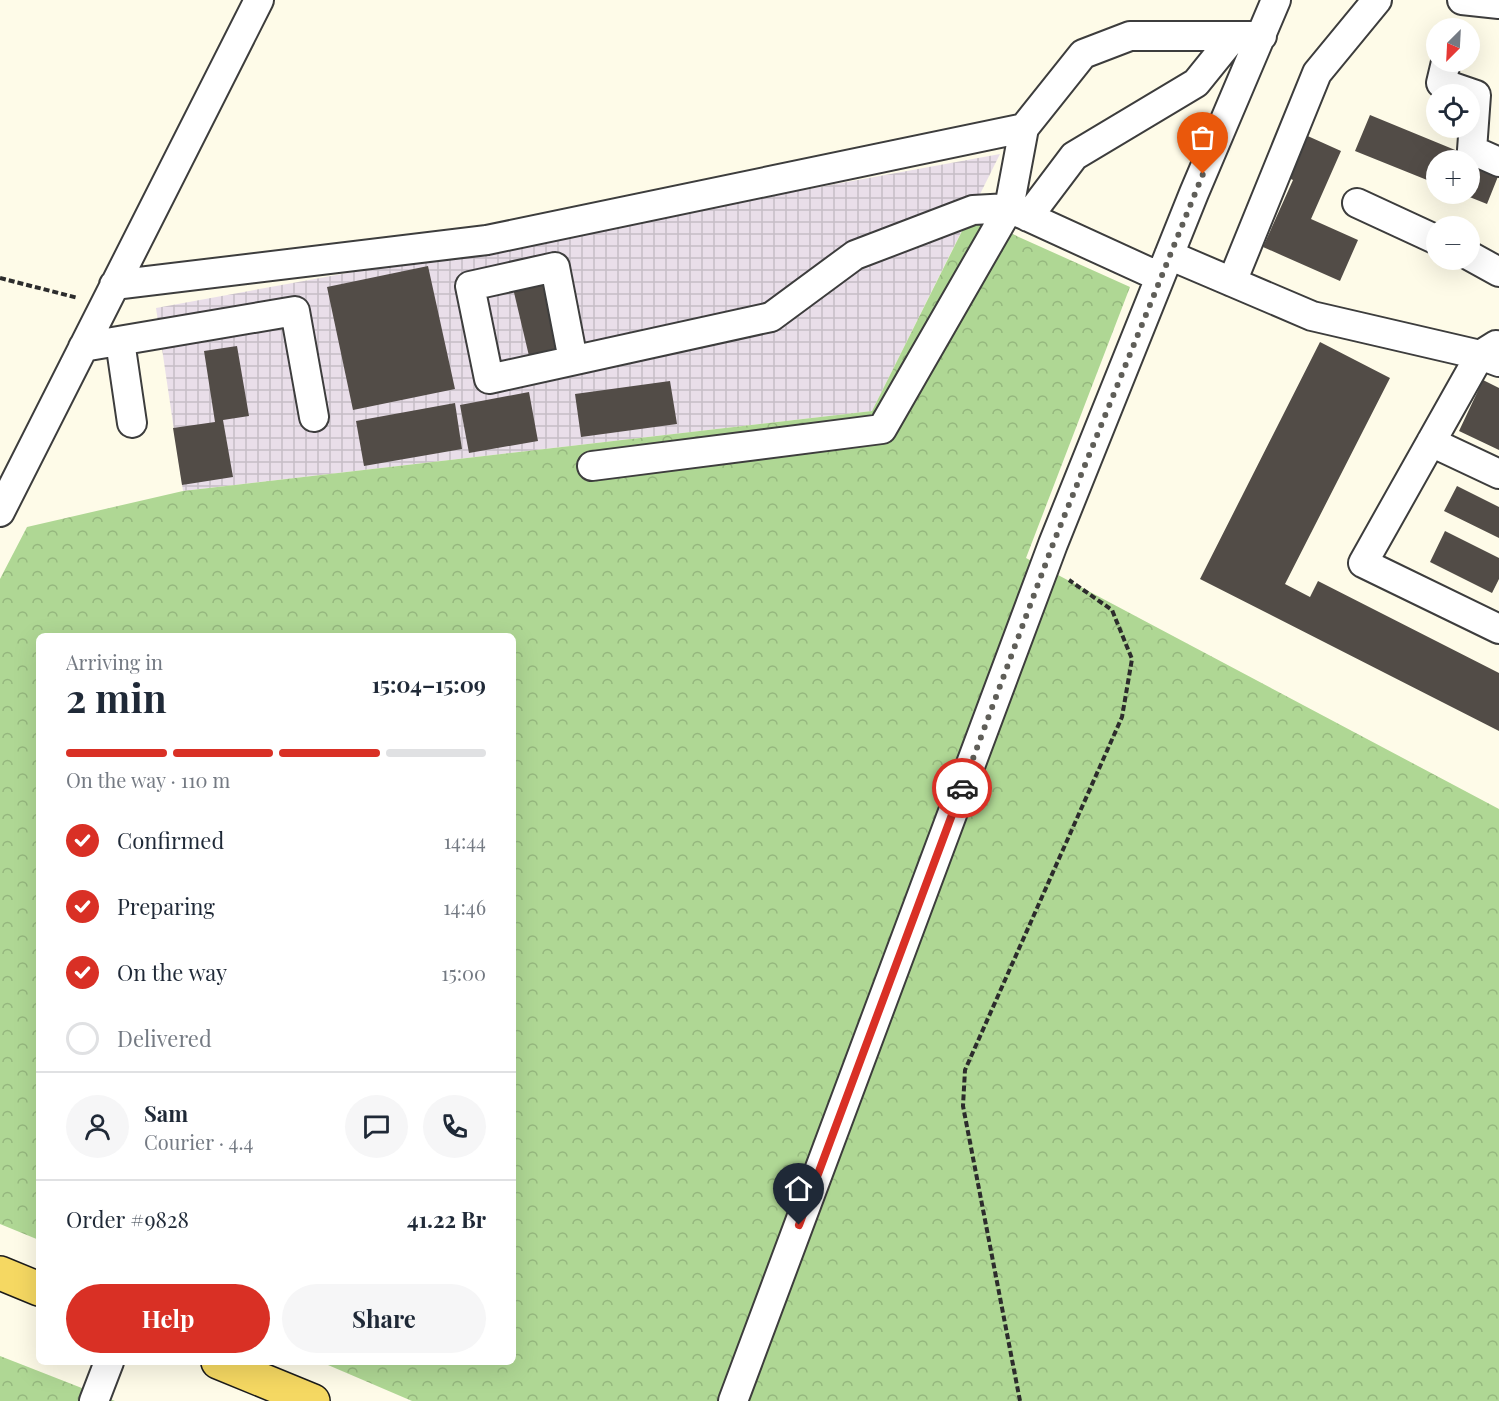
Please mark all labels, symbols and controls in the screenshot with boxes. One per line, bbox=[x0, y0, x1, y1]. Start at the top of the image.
north arrow bbox=[1426, 18, 1480, 72]
map controls bbox=[1426, 18, 1480, 270]
button: locate bbox=[1426, 84, 1480, 138]
pin bbox=[1177, 112, 1228, 174]
icon: bag bbox=[1186, 121, 1219, 154]
button: + bbox=[1426, 150, 1480, 204]
button: − bbox=[1426, 216, 1480, 270]
text: Arriving in bbox=[66, 648, 163, 675]
text: 15:04–15:09 bbox=[372, 669, 486, 699]
text: 2 min bbox=[66, 671, 167, 723]
courier bbox=[932, 758, 992, 818]
text: On the way · 110 m bbox=[66, 766, 230, 793]
icon: car bbox=[946, 772, 979, 805]
icon: check bbox=[66, 824, 99, 857]
text: Confirmed bbox=[117, 825, 224, 855]
text: 14:44 bbox=[444, 827, 486, 854]
icon: check bbox=[66, 890, 99, 923]
text: Preparing bbox=[117, 891, 215, 921]
text: 14:46 bbox=[443, 893, 486, 920]
icon: check bbox=[66, 956, 99, 989]
text: On the way bbox=[117, 957, 227, 987]
text: 15:00 bbox=[441, 959, 486, 986]
text: Delivered bbox=[117, 1023, 212, 1053]
button: person bbox=[66, 1095, 129, 1158]
button: chat bbox=[345, 1095, 408, 1158]
button: phone bbox=[423, 1095, 486, 1158]
text: Sam bbox=[144, 1098, 188, 1128]
text: Courier · 4.4 bbox=[144, 1128, 253, 1155]
pin bbox=[773, 1163, 824, 1225]
icon: home bbox=[782, 1172, 815, 1205]
text: Order #9828 bbox=[66, 1204, 189, 1234]
text: 41.22 Br bbox=[407, 1204, 486, 1234]
button: Help bbox=[66, 1284, 270, 1353]
button: Share bbox=[282, 1284, 486, 1353]

